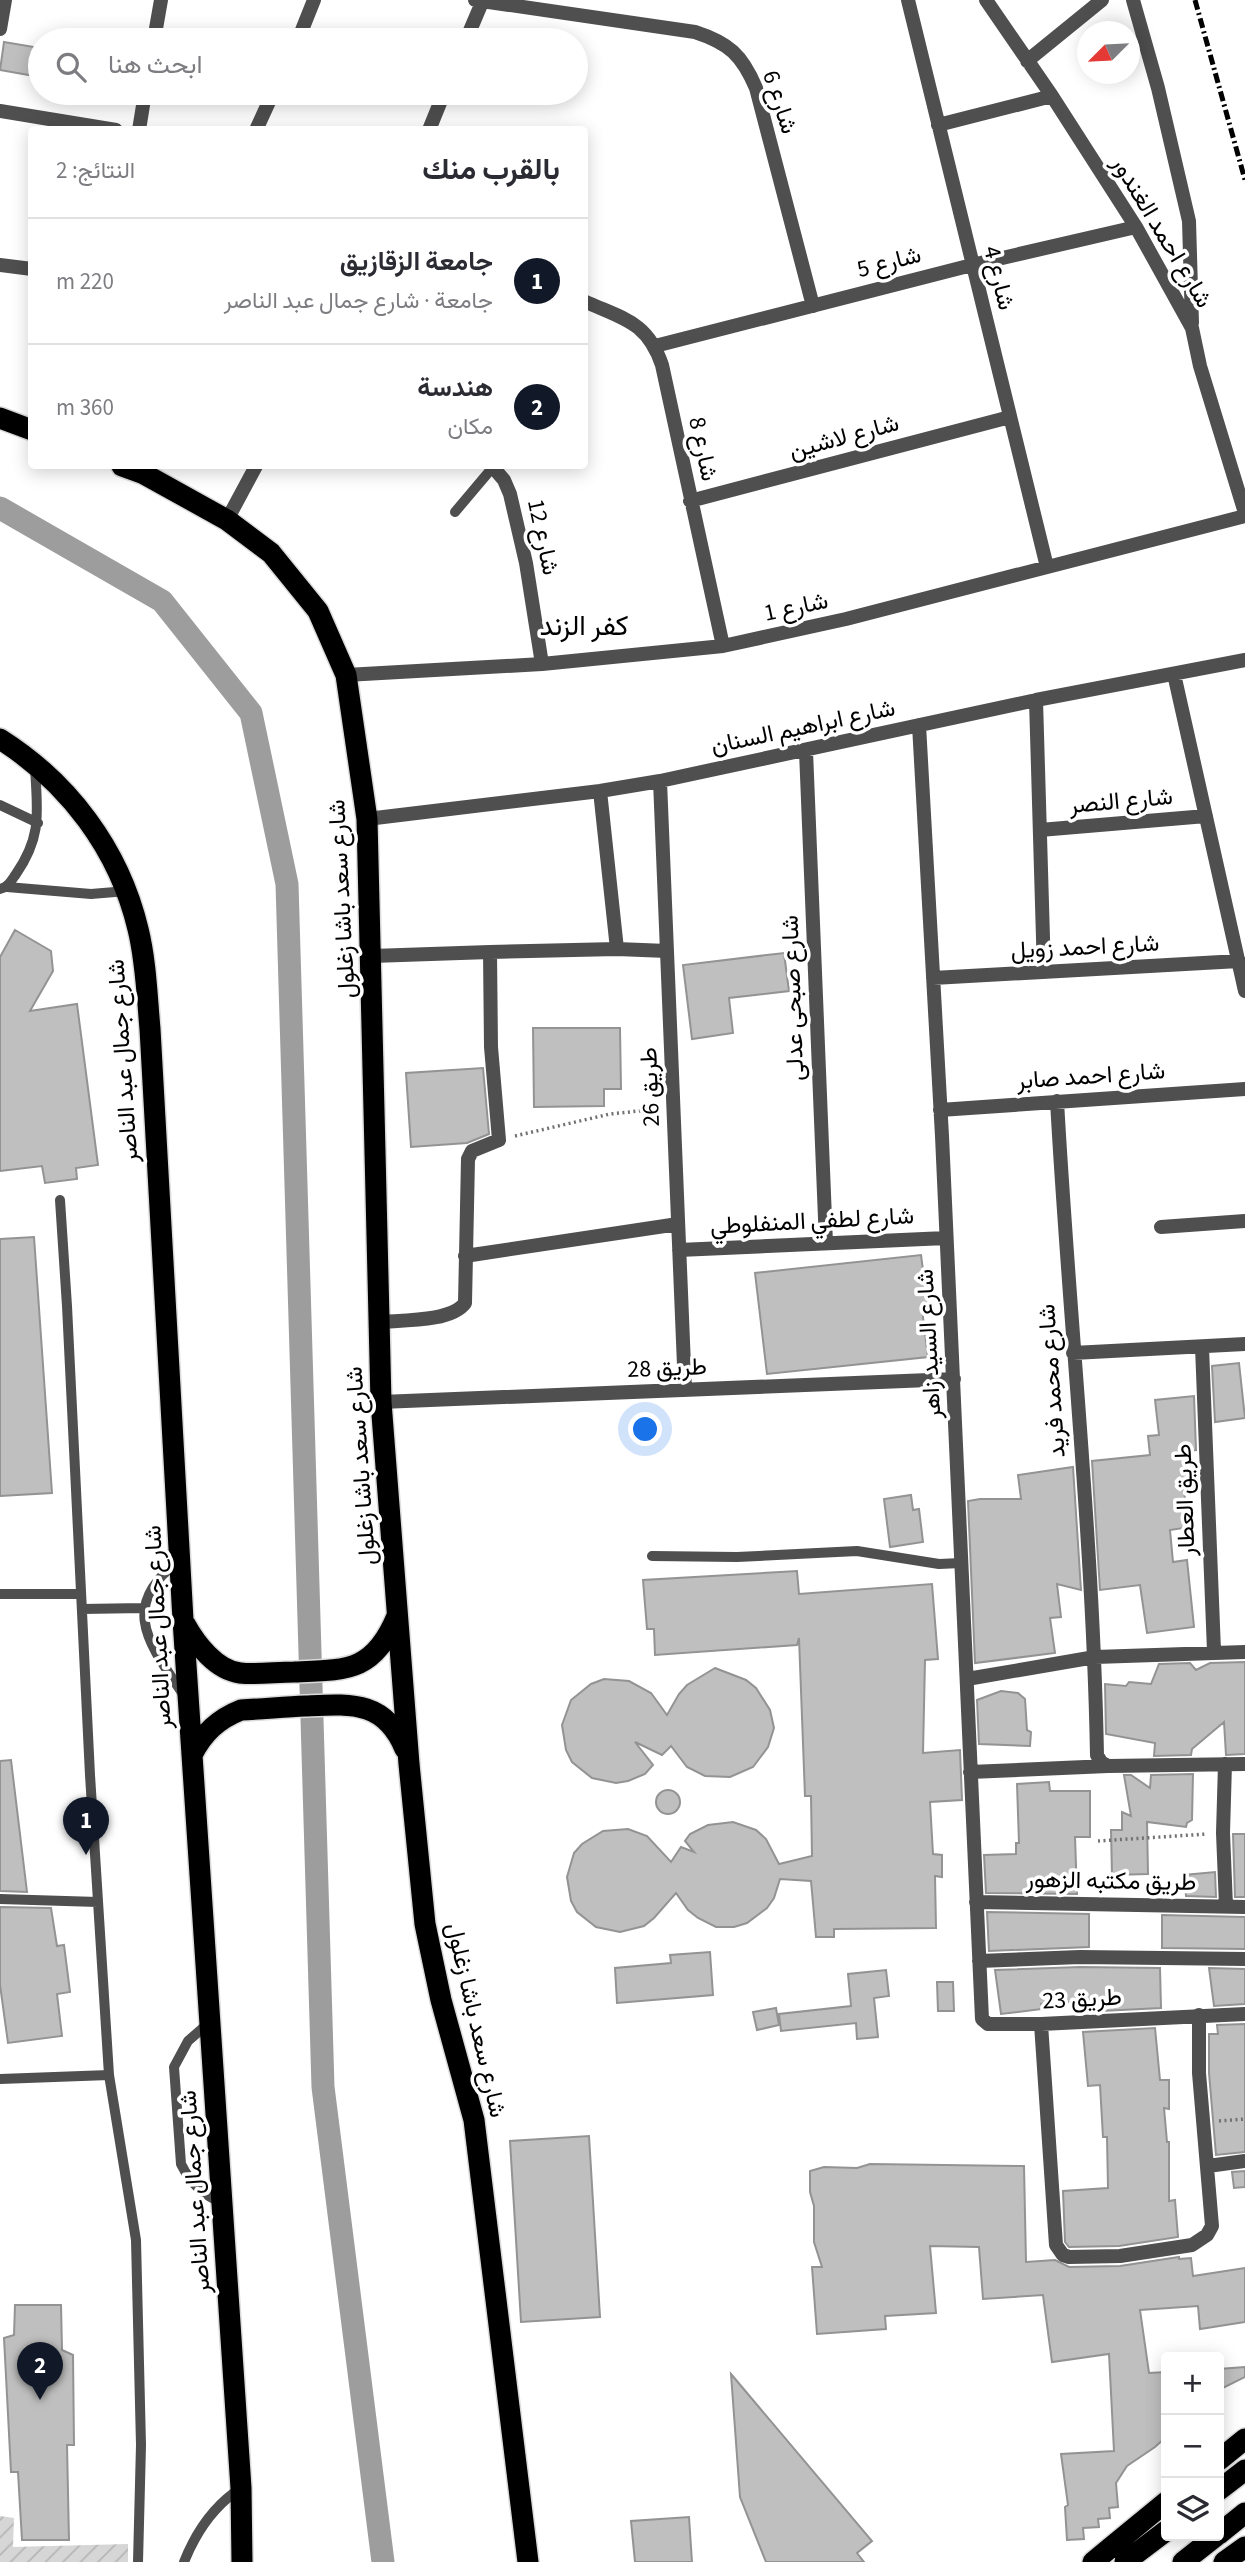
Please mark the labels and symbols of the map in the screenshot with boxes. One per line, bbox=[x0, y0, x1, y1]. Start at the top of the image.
north arrow bbox=[1077, 21, 1140, 84]
street label: شارع 6 bbox=[753, 66, 807, 138]
street label: شارع احمد الغندور bbox=[1102, 148, 1221, 315]
street label: شارع 5 bbox=[853, 237, 925, 287]
street label: شارع 4 bbox=[974, 242, 1024, 314]
street label: شارع لاشين bbox=[785, 406, 903, 468]
street label: شارع 8 bbox=[679, 414, 727, 484]
street label: شارع 12 bbox=[518, 496, 568, 578]
street label: شارع 1 bbox=[761, 583, 831, 631]
district label: كفر الزند bbox=[539, 606, 629, 646]
street label: شارع ابراهيم السنان bbox=[708, 690, 898, 764]
street label: شارع النصر bbox=[1067, 779, 1174, 823]
street label: شارع سعد باشا زغلول bbox=[319, 799, 365, 999]
street label: شارع صبحى عدلى bbox=[773, 914, 813, 1082]
street label: شارع احمد زويل bbox=[1010, 926, 1160, 968]
street label: شارع جمال عبد الناصر bbox=[98, 958, 148, 1165]
street label: طريق 26 bbox=[631, 1047, 669, 1127]
street label: شارع احمد صابر bbox=[1015, 1053, 1166, 1099]
street label: شارع لطفي المنفلوطي bbox=[709, 1198, 915, 1245]
street label: شارع السيد زاهر bbox=[908, 1268, 950, 1421]
street label: شارع محمد فريد bbox=[1029, 1303, 1075, 1459]
street label: طريق 28 bbox=[627, 1349, 707, 1387]
street label: شارع سعد باشا زغلول bbox=[337, 1365, 385, 1567]
your location bbox=[628, 1412, 662, 1446]
street label: طريق العطار bbox=[1166, 1443, 1204, 1558]
street label: شارع جمال عبد الناصر bbox=[135, 1524, 181, 1731]
pin: 1 bbox=[63, 1797, 109, 1855]
street label: طريق مكتبه الزهور bbox=[1025, 1862, 1196, 1900]
street label: شارع سعد باشا زغلول bbox=[437, 1919, 515, 2121]
street label: طريق 23 bbox=[1041, 1979, 1123, 2019]
street label: شارع جمال عبد الناصر bbox=[170, 2089, 220, 2296]
pin: 2 bbox=[17, 2342, 63, 2400]

